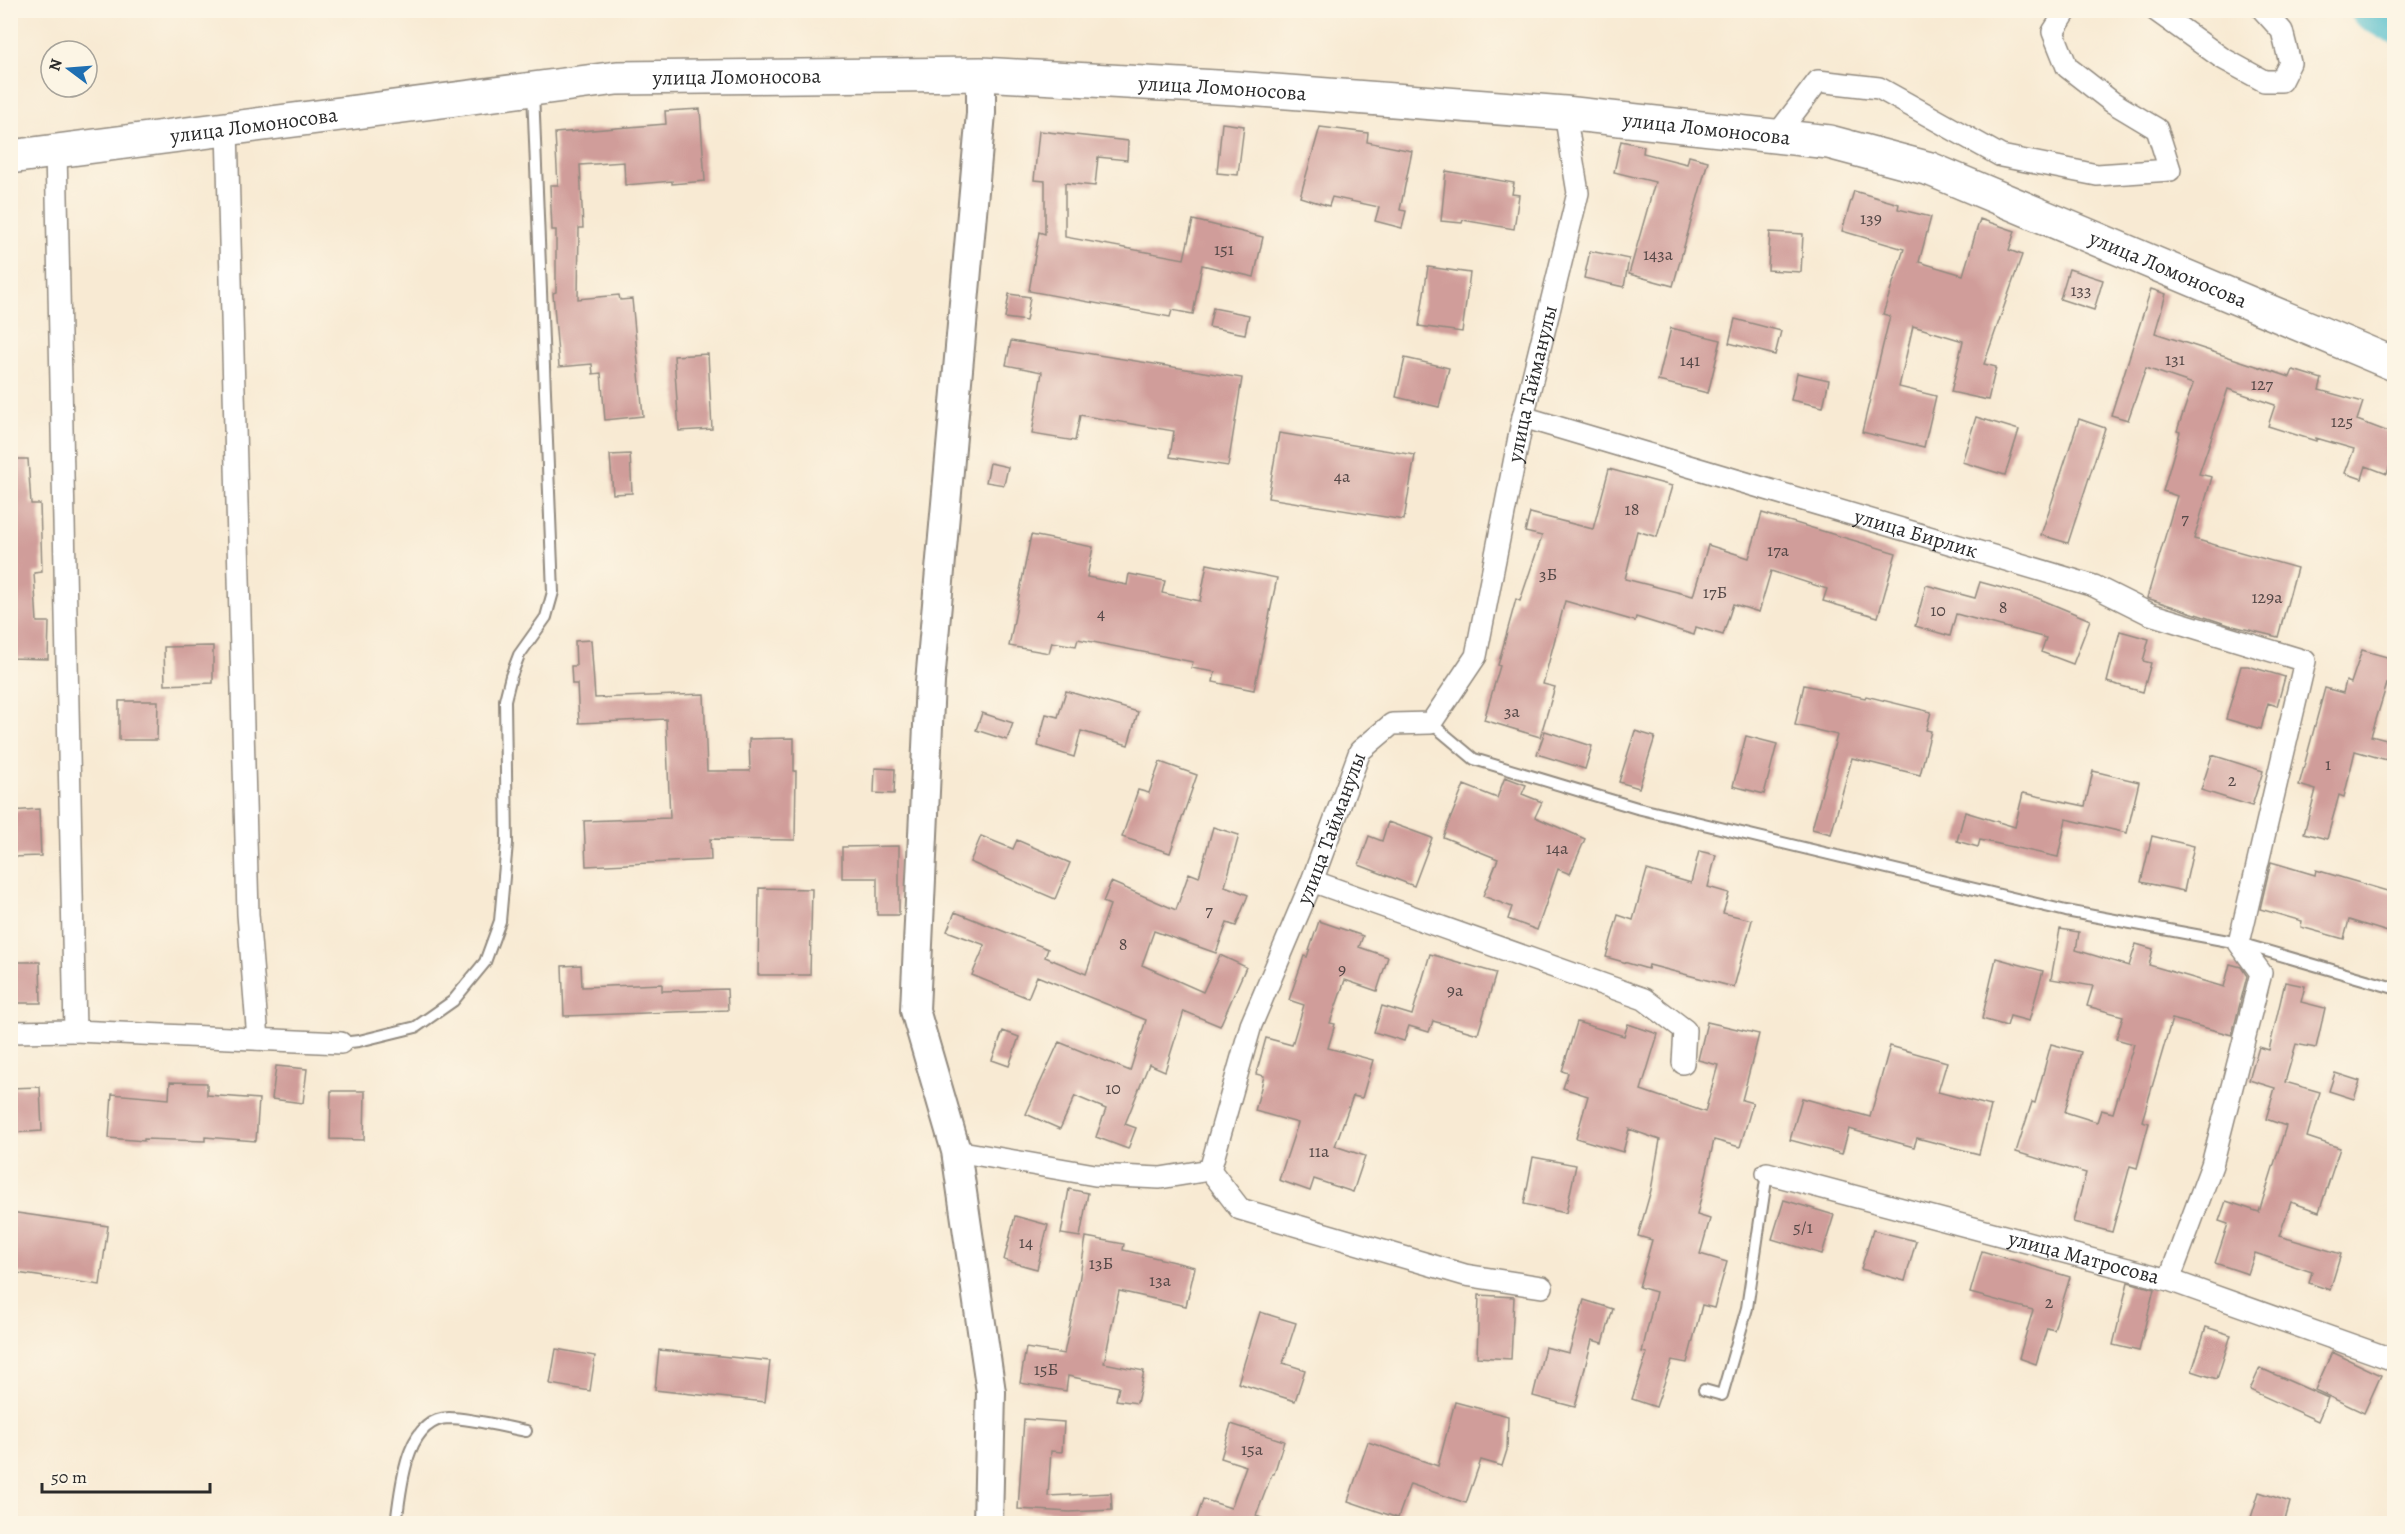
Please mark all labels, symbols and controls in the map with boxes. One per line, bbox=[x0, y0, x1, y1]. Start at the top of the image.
north arrow bbox=[39, 39, 99, 99]
text: N bbox=[43, 56, 68, 74]
street label: улица Ломоносова bbox=[652, 62, 822, 92]
street label: улица Ломоносова bbox=[1137, 69, 1308, 107]
street label: улица Ломоносова bbox=[168, 100, 340, 150]
street label: улица Ломоносова bbox=[1620, 105, 1792, 152]
house number: 139 bbox=[1860, 206, 1882, 230]
street label: улица Ломоносова bbox=[2084, 223, 2252, 315]
house number: 151 bbox=[1214, 237, 1234, 261]
house number: 143а bbox=[1643, 242, 1674, 266]
house number: 133 bbox=[2070, 278, 2092, 302]
street label: улица Тайманулы bbox=[1500, 302, 1564, 466]
house number: 131 bbox=[2165, 347, 2185, 371]
house number: 141 bbox=[1680, 348, 1700, 372]
house number: 127 bbox=[2251, 372, 2274, 396]
house number: 125 bbox=[2331, 409, 2353, 433]
house number: 4а bbox=[1334, 464, 1351, 488]
house number: 18 bbox=[1625, 497, 1639, 521]
street label: улица Бирлик bbox=[1850, 502, 1981, 565]
house number: 7 bbox=[2181, 506, 2189, 530]
house number: 17а bbox=[1767, 538, 1790, 562]
house number: 3Б bbox=[1539, 562, 1557, 586]
house number: 17Б bbox=[1703, 580, 1727, 604]
house number: 129а bbox=[2251, 585, 2283, 609]
house number: 8 bbox=[1999, 595, 2007, 619]
house number: 10 bbox=[1930, 598, 1946, 622]
house number: 4 bbox=[1097, 601, 1105, 625]
house number: 3а bbox=[1504, 699, 1521, 723]
street label: улица Тайманулы bbox=[1289, 748, 1372, 909]
house number: 1 bbox=[2325, 752, 2331, 776]
house number: 2 bbox=[2228, 768, 2237, 792]
house number: 14а bbox=[1546, 836, 1569, 860]
house number: 7 bbox=[1205, 898, 1213, 922]
house number: 8 bbox=[1119, 932, 1127, 956]
house number: 9 bbox=[1338, 957, 1346, 981]
house number: 9а bbox=[1447, 978, 1464, 1002]
house number: 10 bbox=[1105, 1076, 1121, 1100]
house number: 11а bbox=[1309, 1139, 1330, 1163]
house number: 5/1 bbox=[1793, 1215, 1813, 1239]
street label: улица Матросова bbox=[2004, 1224, 2163, 1291]
house number: 14 bbox=[1019, 1230, 1033, 1254]
house number: 13Б bbox=[1089, 1251, 1113, 1275]
house number: 13а bbox=[1149, 1268, 1172, 1292]
house number: 2 bbox=[2045, 1290, 2054, 1314]
house number: 15Б bbox=[1034, 1357, 1058, 1381]
house number: 15а bbox=[1241, 1437, 1264, 1461]
scale bar bbox=[42, 1456, 210, 1494]
text: 50 m bbox=[51, 1465, 87, 1489]

